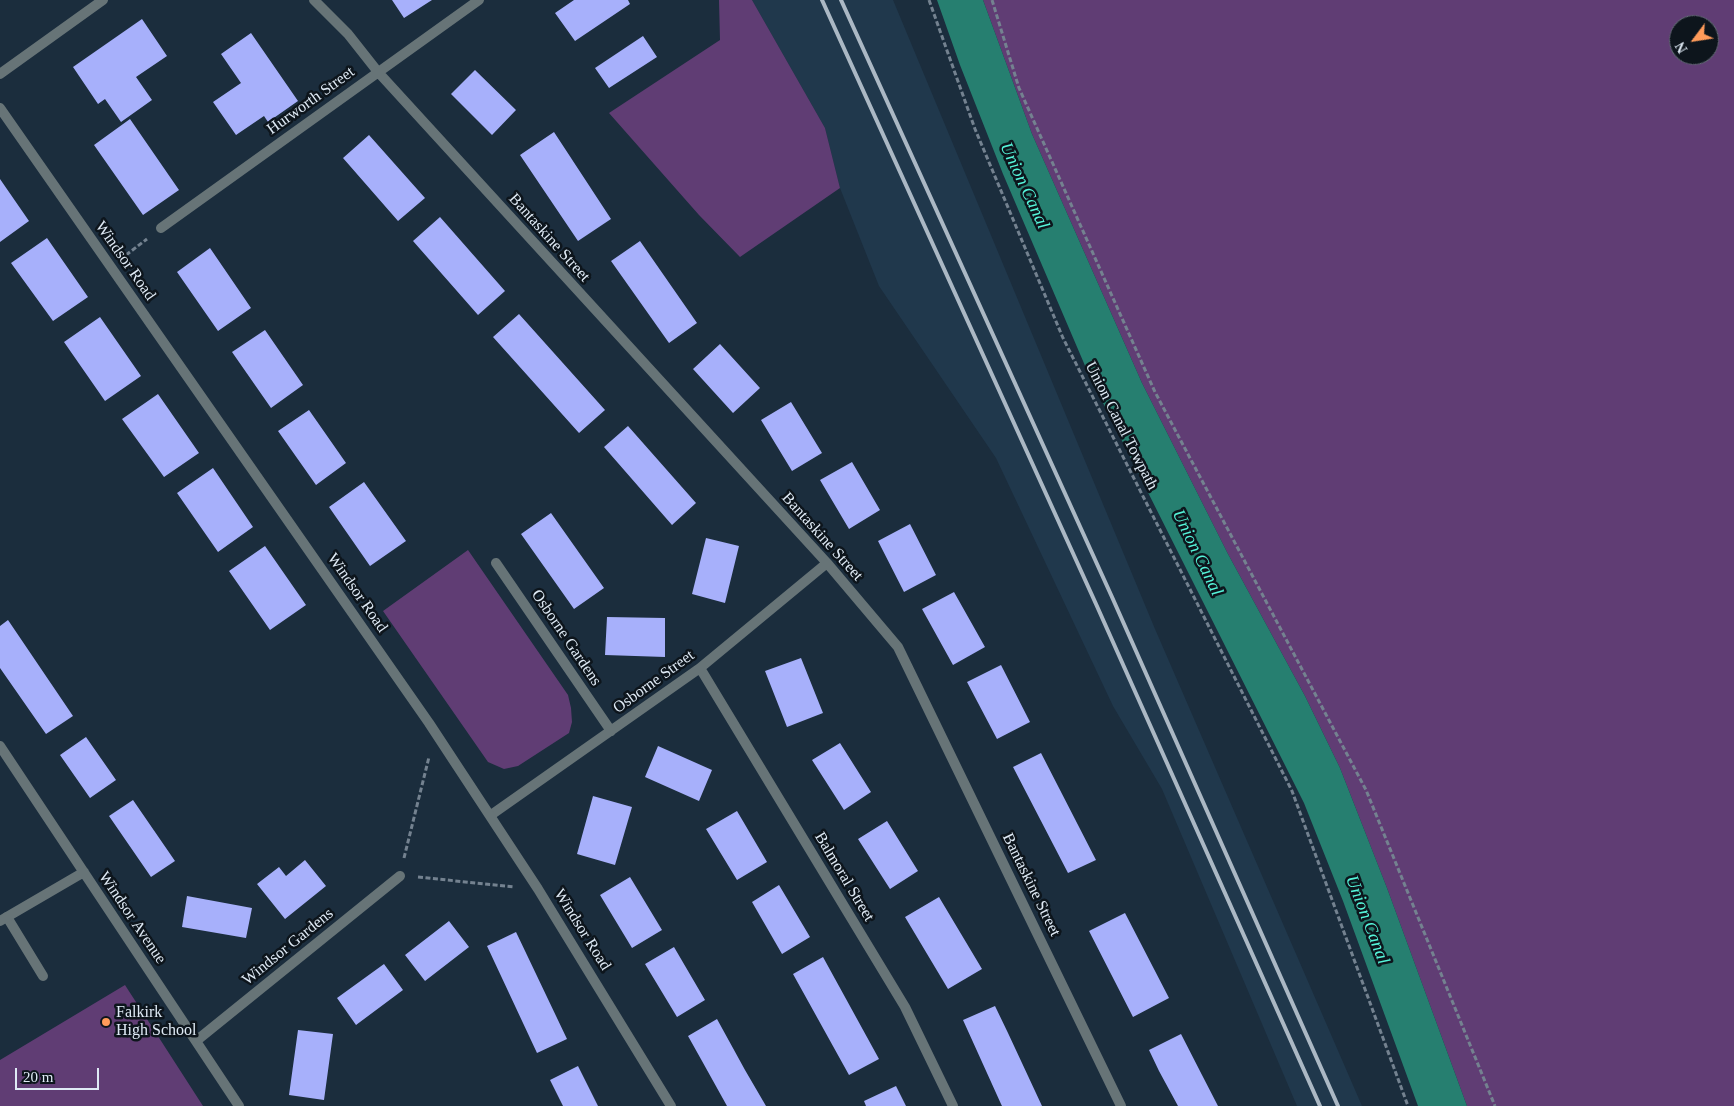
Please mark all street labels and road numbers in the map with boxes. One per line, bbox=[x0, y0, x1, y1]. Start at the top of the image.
street label: Hurworth Street bbox=[263, 63, 359, 139]
street label: Bantaskine Street bbox=[504, 190, 594, 286]
street label: Windsor Road bbox=[91, 218, 159, 304]
street label: Union Canal Towpath bbox=[1080, 359, 1162, 493]
street label: Bantaskine Street bbox=[777, 489, 867, 585]
street label: Windsor Road bbox=[323, 550, 391, 636]
street label: Osborne Gardens bbox=[527, 586, 605, 690]
street label: Osborne Street bbox=[610, 646, 698, 718]
street label: Balmoral Street bbox=[810, 829, 878, 925]
street label: Bantaskine Street bbox=[998, 830, 1064, 940]
street label: Windsor Avenue bbox=[94, 868, 170, 968]
street label: Windsor Road bbox=[549, 886, 615, 974]
street label: Windsor Gardens bbox=[239, 904, 337, 990]

